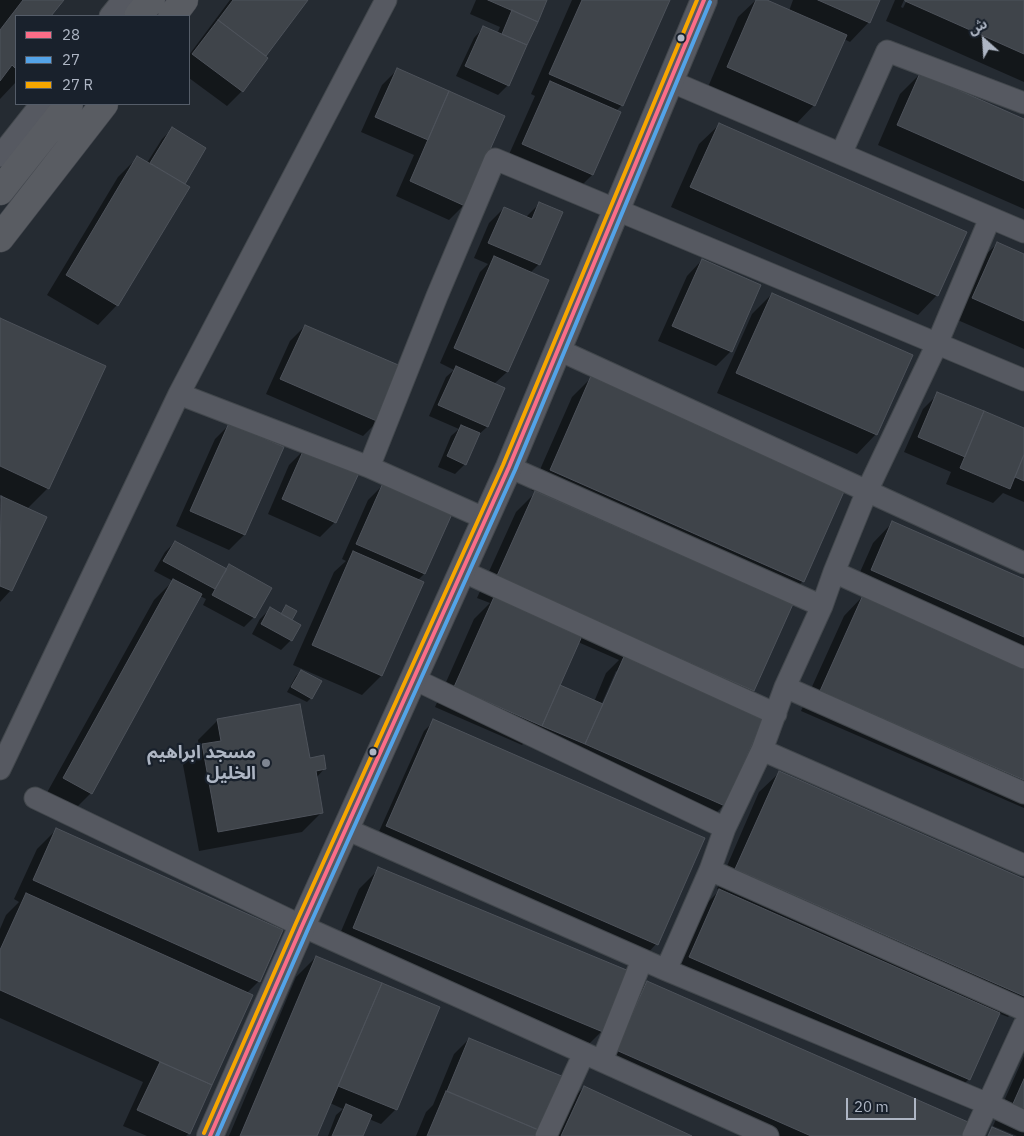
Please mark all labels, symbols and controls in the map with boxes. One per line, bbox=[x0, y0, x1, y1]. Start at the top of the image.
text: ش bbox=[965, 14, 990, 39]
legend bbox=[15, 15, 190, 105]
north arrow bbox=[959, 15, 1009, 65]
text: 28 bbox=[62, 25, 80, 44]
unlabelled marker bbox=[676, 33, 686, 43]
text: 27 bbox=[62, 50, 80, 69]
text: 27 R bbox=[62, 75, 93, 94]
place label: مسجد ابراهيم الخليل bbox=[147, 742, 256, 784]
unlabelled marker bbox=[368, 747, 378, 757]
marker: مسجد ابراهيم الخليل bbox=[260, 757, 272, 769]
scale bar bbox=[849, 1088, 919, 1120]
text: 20 m bbox=[854, 1097, 889, 1116]

